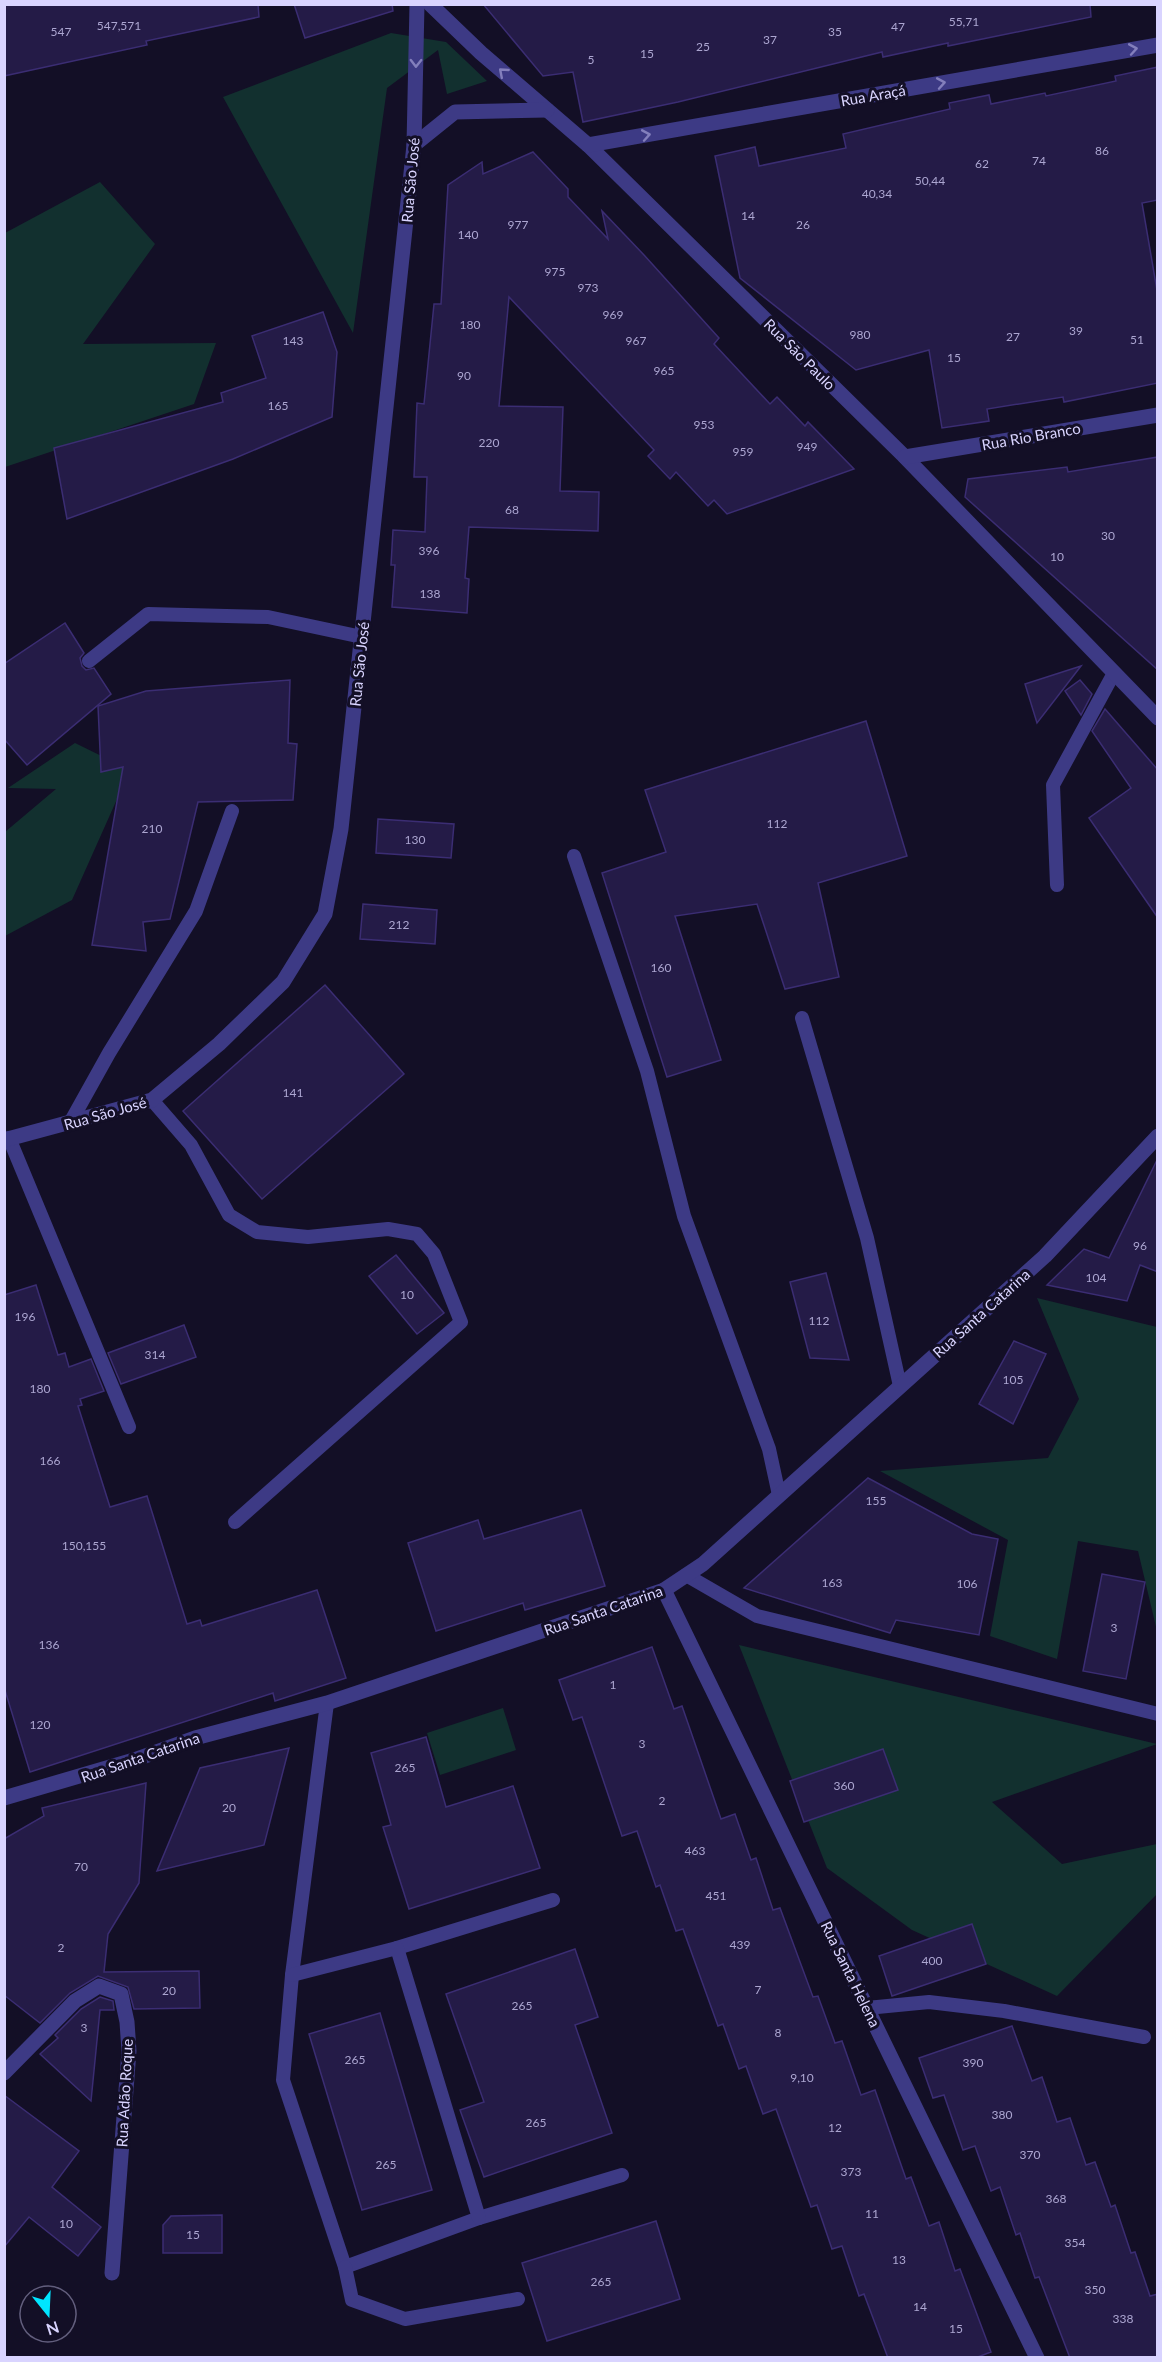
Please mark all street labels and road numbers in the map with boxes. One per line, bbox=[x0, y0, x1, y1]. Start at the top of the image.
street label: Rua Araçá bbox=[839, 80, 907, 110]
street label: Rua São José bbox=[397, 137, 423, 223]
street label: Rua São Paulo bbox=[761, 315, 839, 393]
street label: Rua Rio Branco bbox=[980, 418, 1082, 454]
street label: Rua São José bbox=[346, 621, 372, 707]
street label: Rua São José bbox=[62, 1093, 148, 1133]
street label: Rua Santa Catarina bbox=[929, 1265, 1033, 1361]
street label: Rua Santa Catarina bbox=[541, 1581, 665, 1639]
street label: Rua Santa Catarina bbox=[78, 1728, 202, 1786]
street label: Rua Santa Helena bbox=[818, 1918, 884, 2030]
street label: Rua Adão Roque bbox=[112, 2038, 136, 2148]

